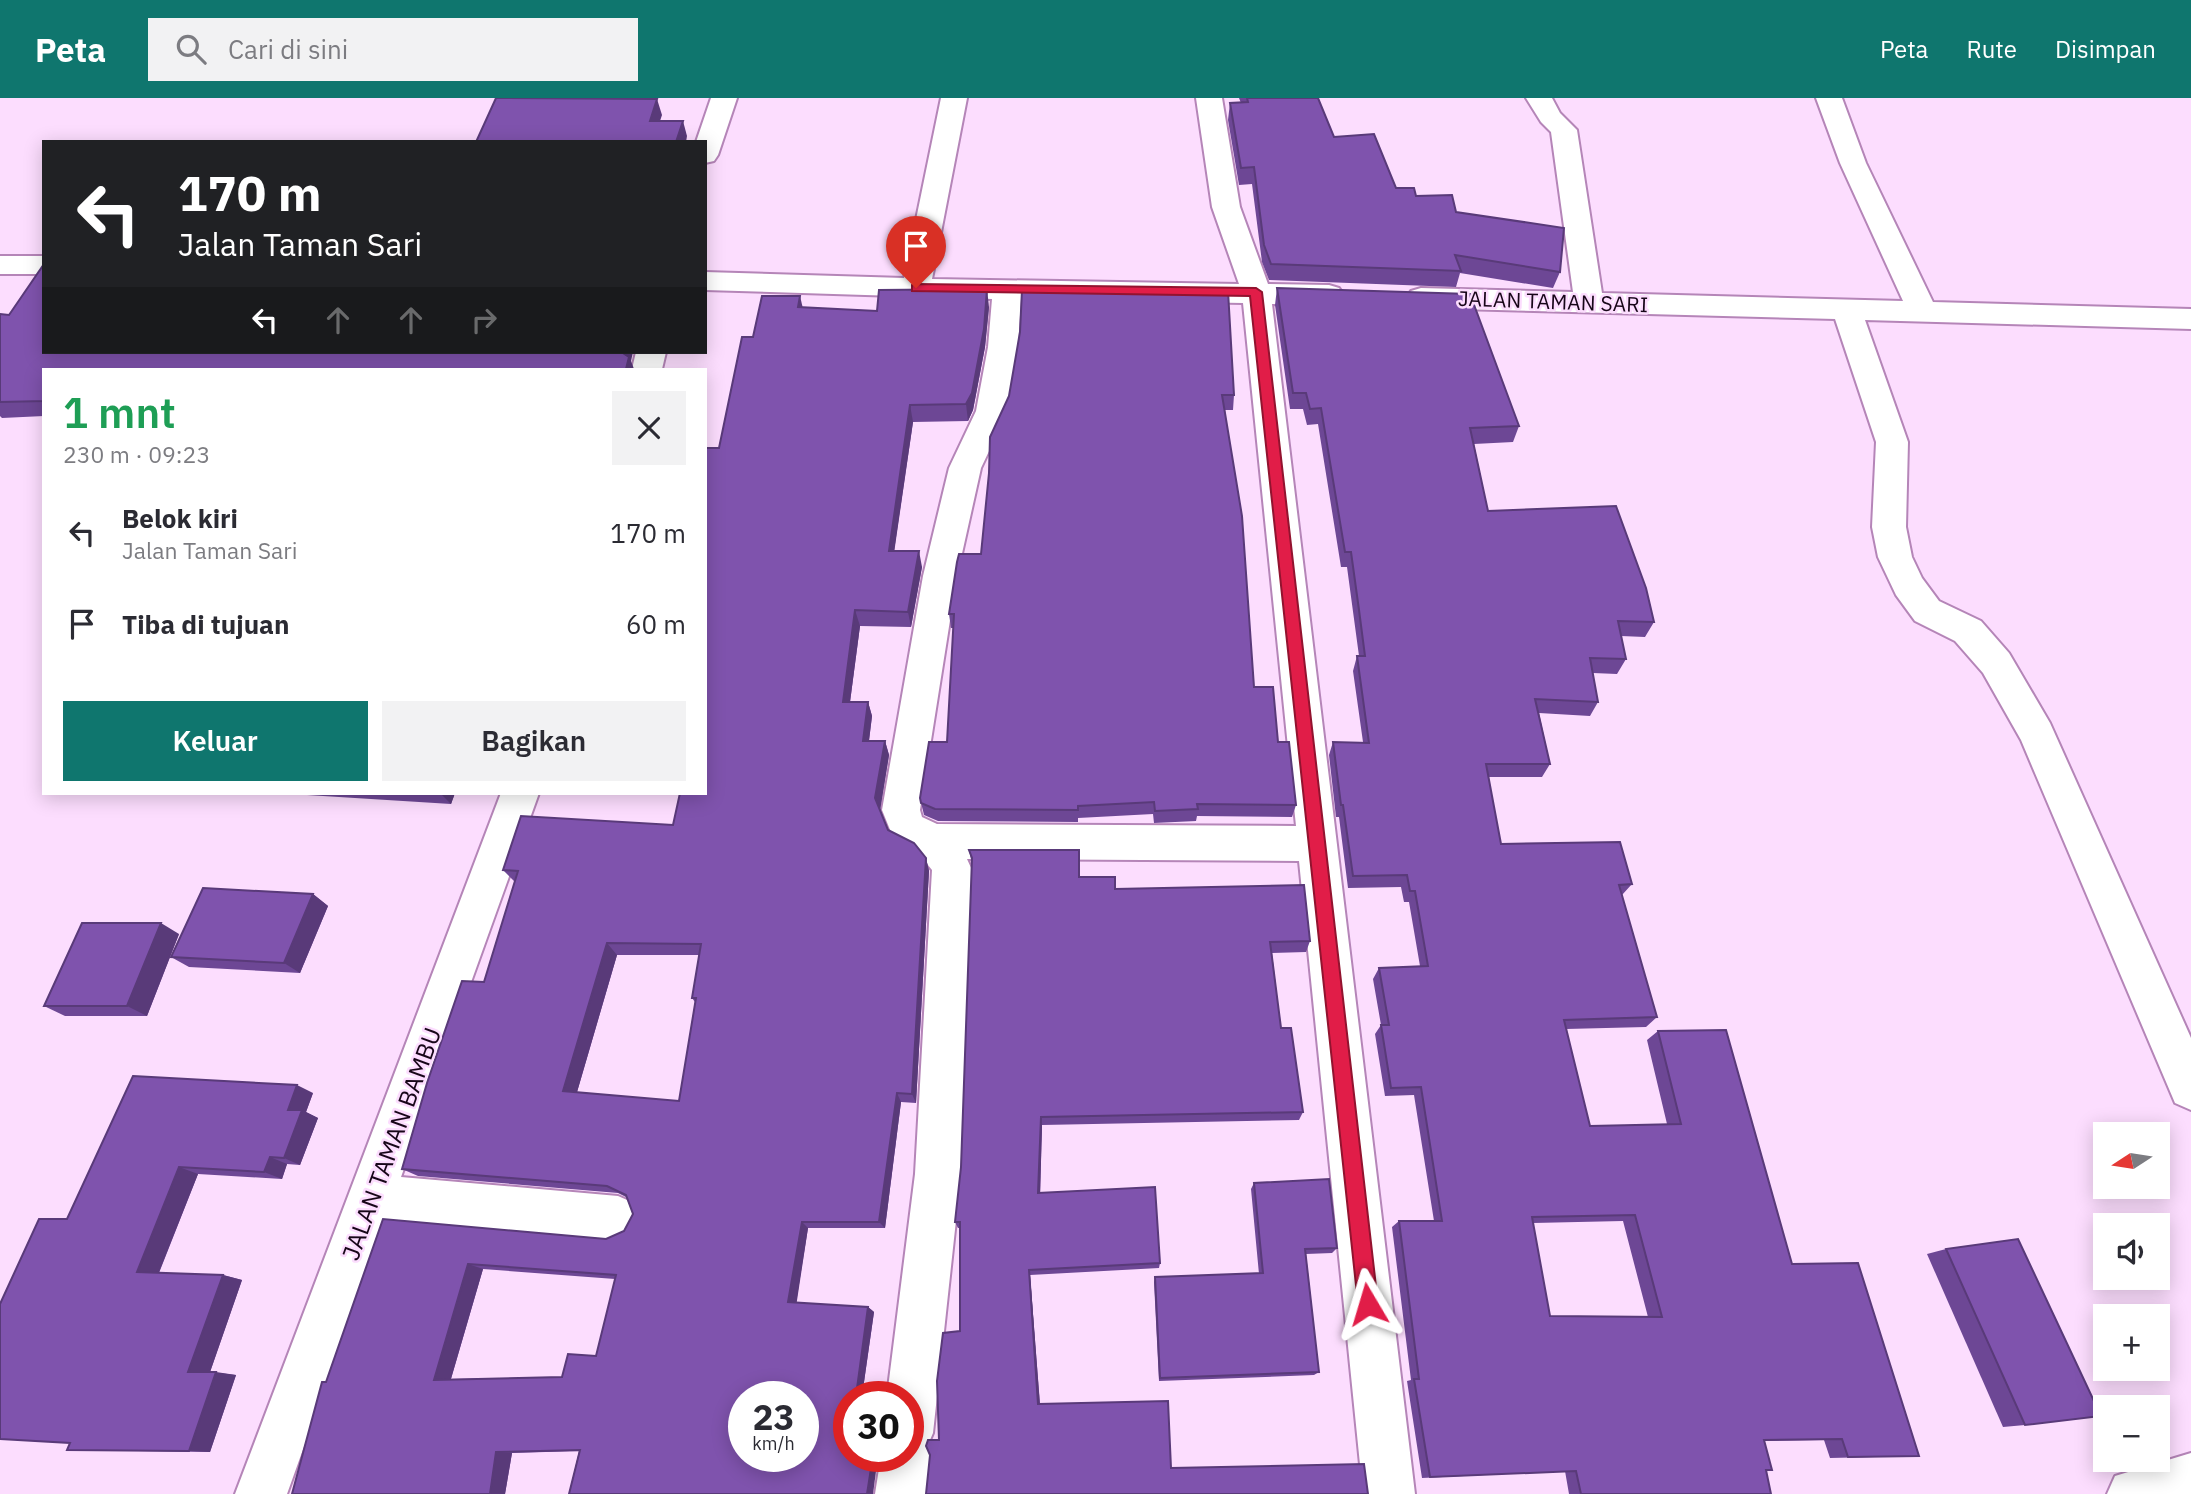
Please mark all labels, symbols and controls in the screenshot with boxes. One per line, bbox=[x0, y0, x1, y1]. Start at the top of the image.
search box bbox=[148, 18, 638, 81]
text: Peta bbox=[35, 28, 106, 71]
icon: search bbox=[172, 30, 210, 68]
text: Cari di sini bbox=[228, 32, 348, 66]
text: Peta bbox=[1880, 33, 1928, 65]
text: Rute bbox=[1966, 33, 2017, 65]
text: Disimpan bbox=[2055, 33, 2156, 65]
text: 170 m bbox=[178, 161, 322, 224]
icon: left bbox=[63, 168, 154, 259]
pin bbox=[886, 216, 946, 288]
text: Jalan Taman Sari bbox=[178, 223, 422, 265]
icon: arrive bbox=[897, 227, 935, 265]
street label: JALAN TAMAN SARI bbox=[1458, 284, 1649, 318]
icon: left bbox=[246, 301, 284, 339]
icon: ahead bbox=[319, 301, 357, 339]
icon: ahead bbox=[392, 301, 430, 339]
icon: right bbox=[465, 301, 503, 339]
text: 1 mnt bbox=[63, 385, 176, 440]
button: close bbox=[612, 391, 686, 465]
text: 230 m · 09:23 bbox=[63, 439, 210, 469]
text: Belok kiri bbox=[122, 501, 238, 535]
icon: left bbox=[63, 514, 101, 552]
text: 170 m bbox=[610, 516, 686, 550]
text: Jalan Taman Sari bbox=[122, 535, 298, 565]
icon: arrive bbox=[63, 605, 101, 643]
text: Tiba di tujuan bbox=[122, 607, 289, 641]
text: 60 m bbox=[626, 607, 686, 641]
button: Keluar bbox=[63, 701, 368, 781]
button: Bagikan bbox=[382, 701, 686, 781]
street label: JALAN TAMAN BAMBU bbox=[334, 1023, 448, 1264]
north arrow bbox=[2093, 1122, 2170, 1199]
map controls bbox=[2093, 1122, 2170, 1472]
button: sound bbox=[2093, 1213, 2170, 1290]
position arrow bbox=[1331, 1267, 1405, 1341]
button: + bbox=[2093, 1304, 2170, 1381]
speed limit sign: 30 bbox=[833, 1381, 924, 1472]
text: 23 bbox=[752, 1394, 795, 1440]
button: − bbox=[2093, 1395, 2170, 1472]
text: km/h bbox=[752, 1432, 795, 1455]

